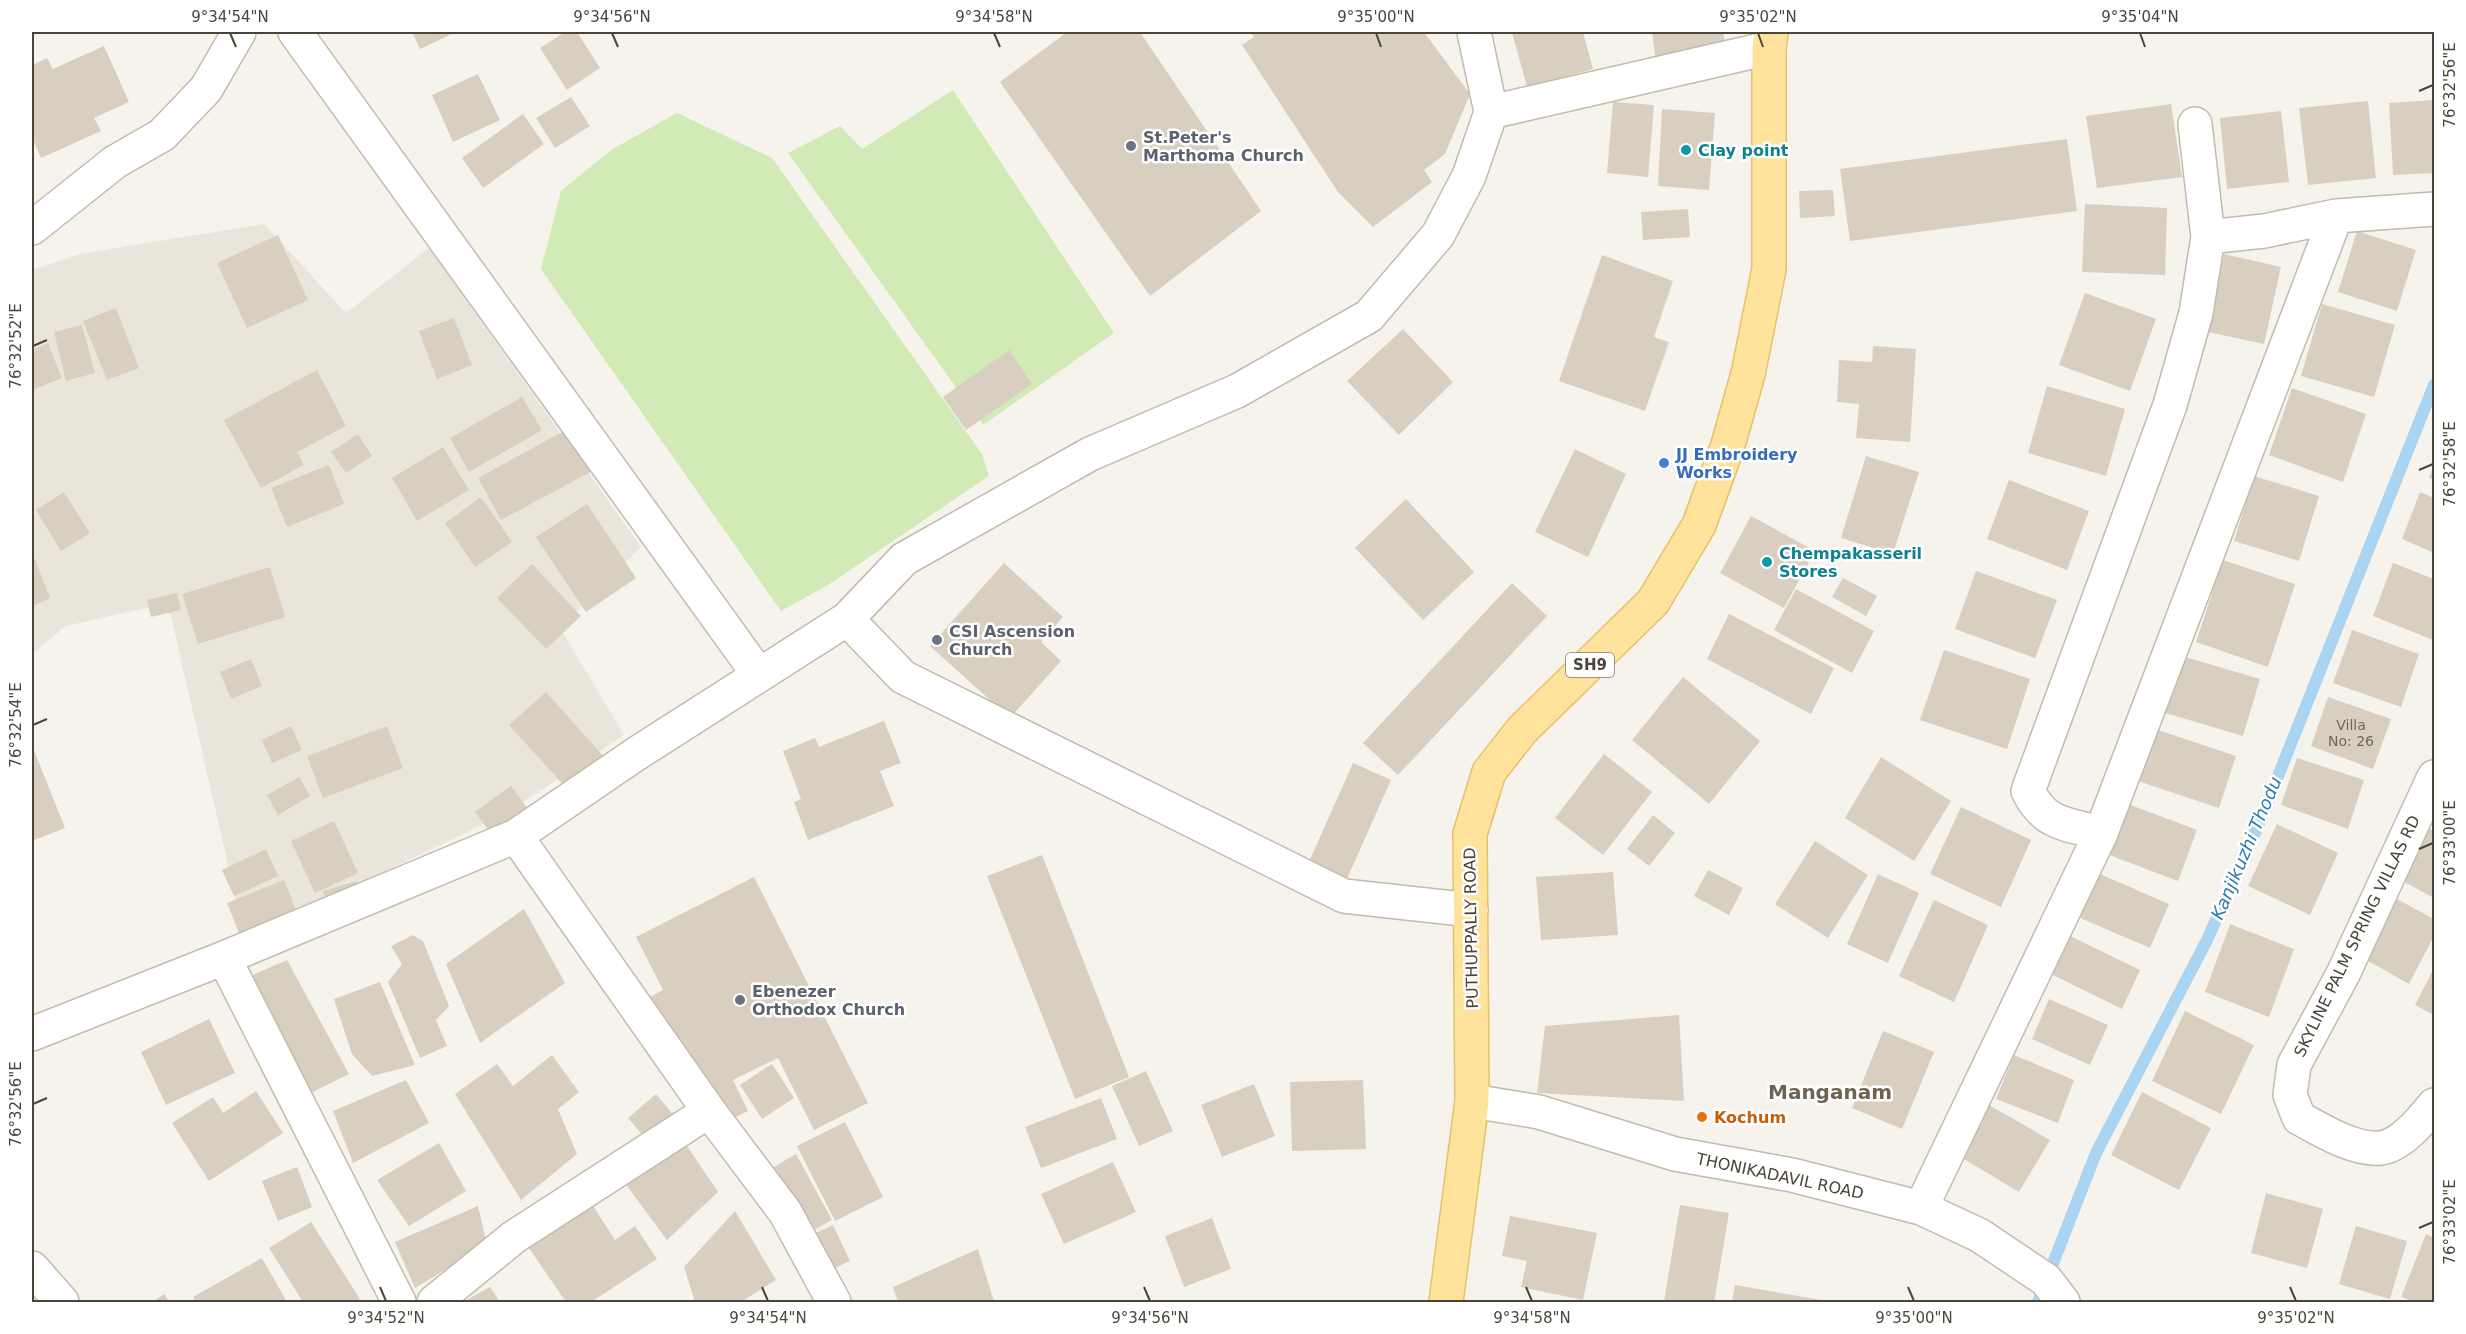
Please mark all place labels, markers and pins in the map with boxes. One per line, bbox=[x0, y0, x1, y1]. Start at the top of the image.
place label: St.Peter's Marthoma Church bbox=[1143, 128, 1304, 165]
marker: St.Peter's Marthoma Church bbox=[1124, 139, 1138, 153]
place label: Clay point bbox=[1698, 141, 1789, 160]
marker: Clay point bbox=[1679, 143, 1693, 157]
place label: JJ Embroidery Works bbox=[1675, 445, 1798, 482]
marker: JJ Embroidery Works bbox=[1657, 456, 1671, 470]
place label: Chempakasseril Stores bbox=[1779, 544, 1922, 581]
marker: Chempakasseril Stores bbox=[1760, 555, 1774, 569]
place label: CSI Ascension Church bbox=[949, 622, 1075, 659]
marker: CSI Ascension Church bbox=[930, 633, 944, 647]
place label: Ebenezer Orthodox Church bbox=[752, 982, 905, 1019]
marker: Ebenezer Orthodox Church bbox=[733, 993, 747, 1007]
place label: Kochum bbox=[1714, 1108, 1786, 1127]
marker: Kochum bbox=[1695, 1110, 1709, 1124]

